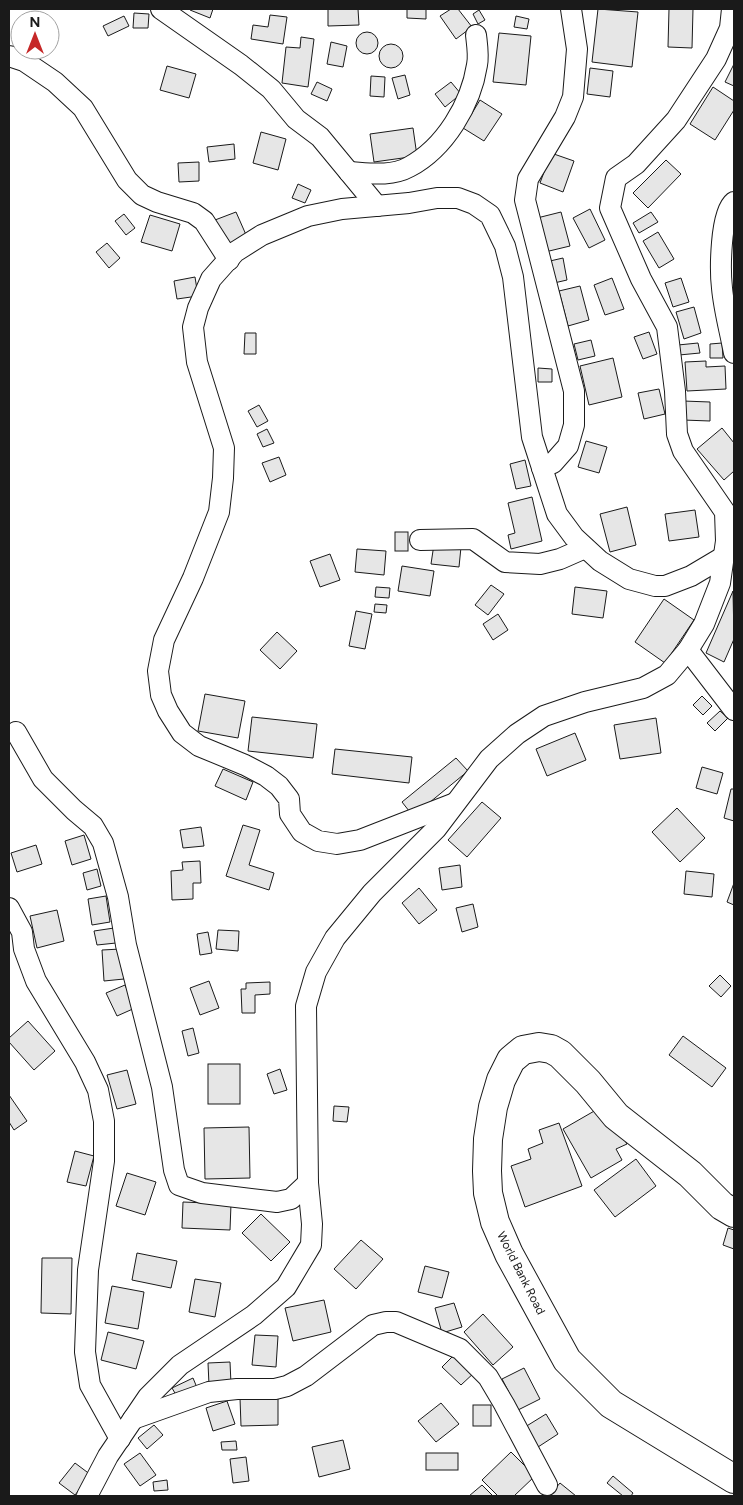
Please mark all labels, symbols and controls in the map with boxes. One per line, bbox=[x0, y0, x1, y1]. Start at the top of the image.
north arrow bbox=[10, 10, 60, 60]
text: N bbox=[30, 14, 40, 31]
street label: World Bank Road bbox=[494, 1229, 548, 1317]

